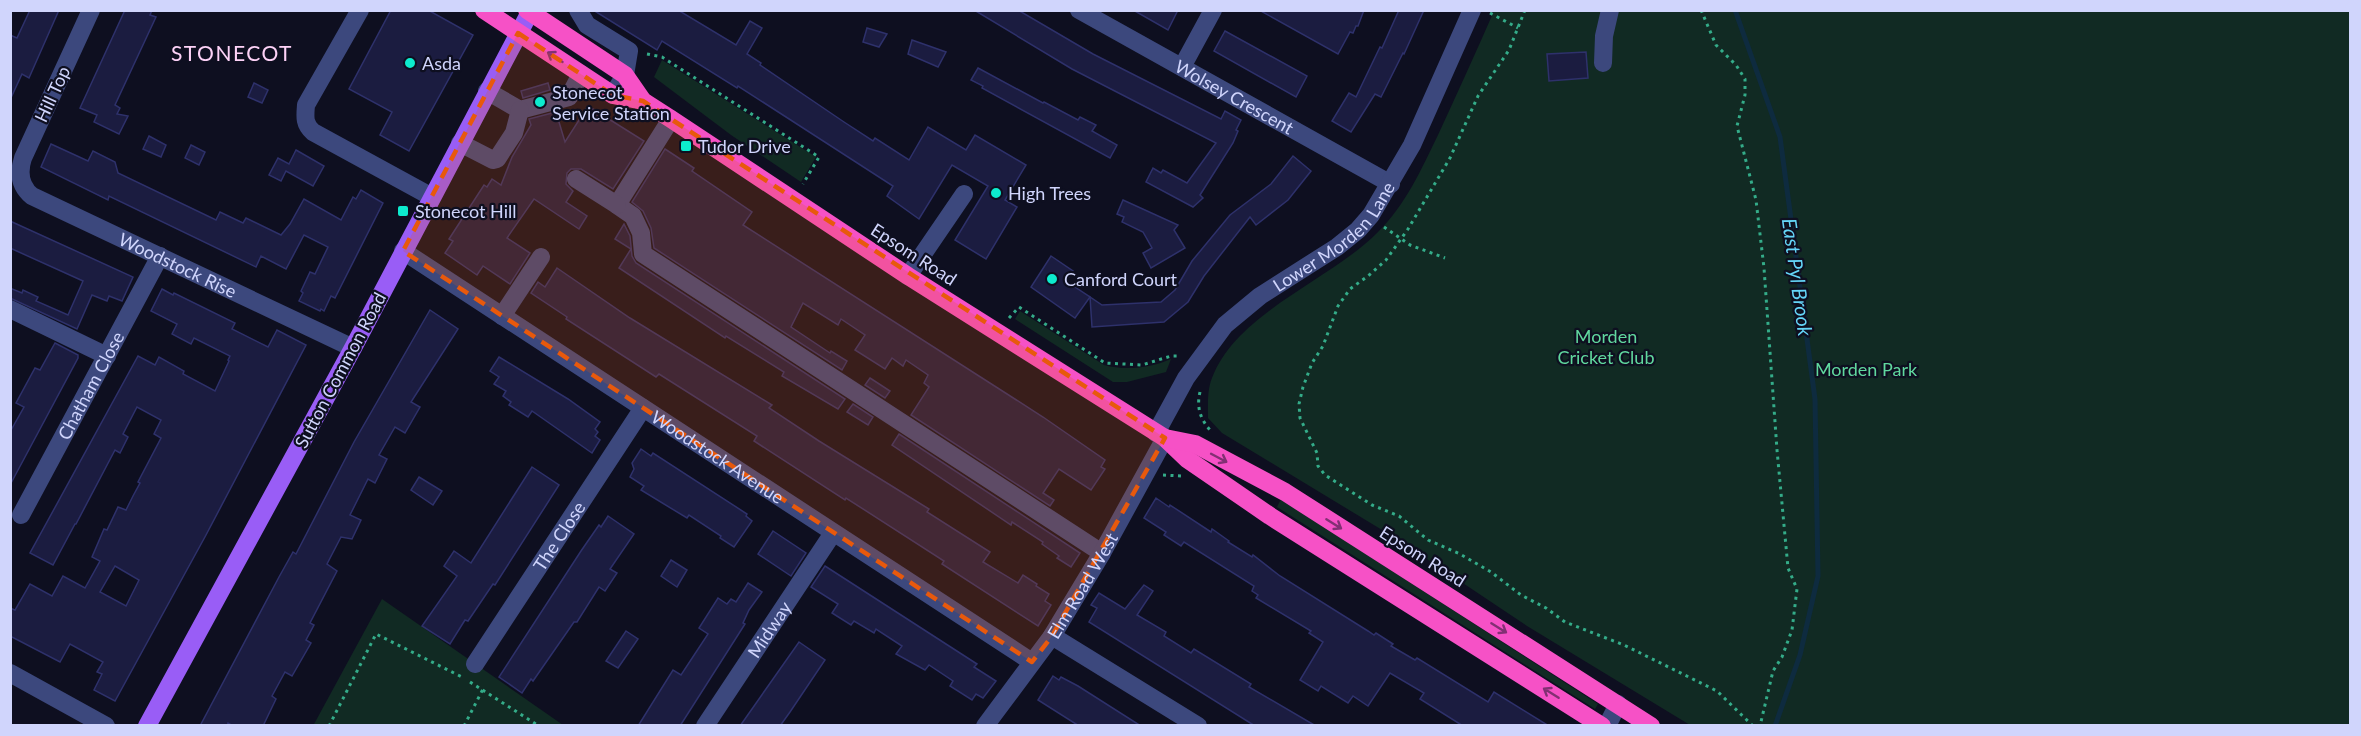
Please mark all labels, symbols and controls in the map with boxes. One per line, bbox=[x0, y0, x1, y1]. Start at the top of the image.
district label: STONECOT bbox=[171, 40, 293, 65]
one-way arrow bbox=[547, 51, 563, 63]
place label: Asda bbox=[422, 52, 461, 74]
street label: Wolsey Crescent bbox=[1171, 55, 1298, 139]
marker: Asda bbox=[403, 56, 417, 70]
street label: Hill Top bbox=[30, 63, 74, 125]
place label: Stonecot Service Station bbox=[552, 81, 670, 124]
marker: Stonecot Service Station bbox=[533, 95, 547, 109]
place label: Tudor Drive bbox=[698, 135, 791, 157]
marker: Tudor Drive bbox=[679, 139, 693, 153]
street label: Lower Morden Lane bbox=[1269, 178, 1399, 296]
place label: High Trees bbox=[1008, 182, 1091, 204]
marker: High Trees bbox=[989, 186, 1003, 200]
place label: Stonecot Hill bbox=[415, 200, 517, 222]
marker: Stonecot Hill bbox=[396, 204, 410, 218]
water label: East Pyl Brook bbox=[1778, 216, 1818, 338]
street label: Epsom Road bbox=[867, 218, 961, 290]
street label: Woodstock Rise bbox=[115, 228, 240, 302]
place label: Canford Court bbox=[1064, 268, 1178, 290]
marker: Canford Court bbox=[1045, 272, 1059, 286]
street label: Sutton Common Road bbox=[290, 288, 390, 452]
park label: Morden Cricket Club bbox=[1558, 325, 1654, 368]
street label: Chatham Close bbox=[53, 328, 128, 443]
park label: Morden Park bbox=[1815, 358, 1918, 380]
street label: Woodstock Avenue bbox=[647, 405, 788, 508]
one-way arrow bbox=[1210, 453, 1228, 464]
street label: The Close bbox=[528, 497, 590, 575]
one-way arrow bbox=[1325, 518, 1342, 530]
street label: Epsom Road bbox=[1376, 521, 1470, 591]
street label: Elm Road West bbox=[1042, 528, 1122, 643]
street label: Midway bbox=[743, 596, 796, 662]
one-way arrow bbox=[1490, 623, 1507, 635]
one-way arrow bbox=[1543, 687, 1560, 699]

